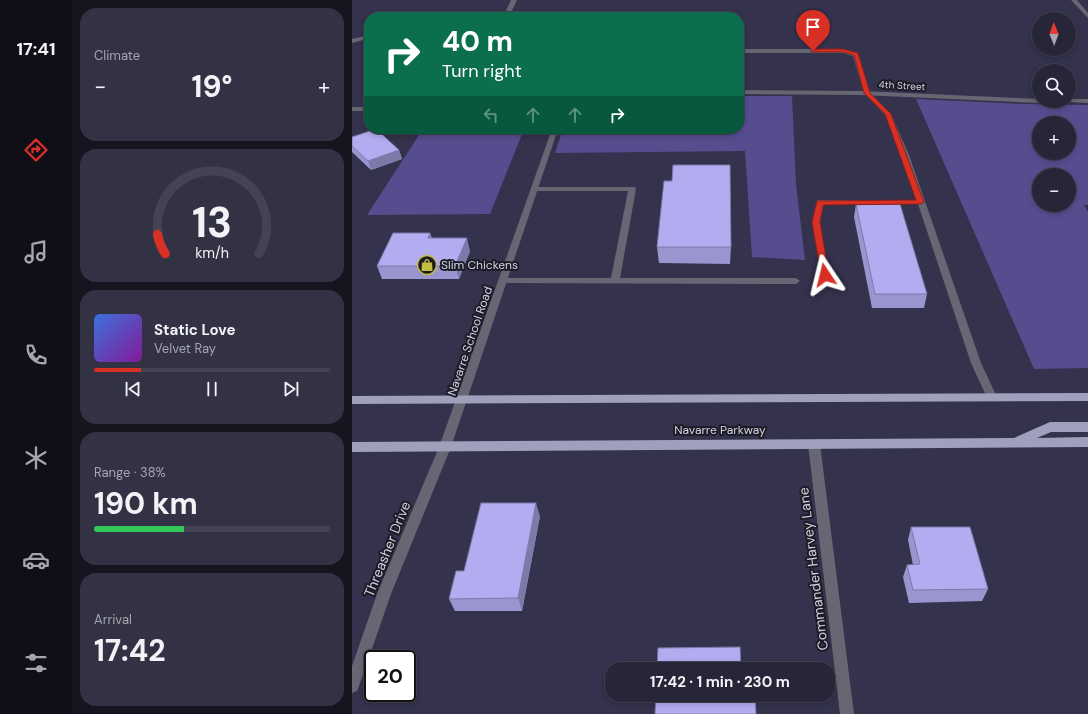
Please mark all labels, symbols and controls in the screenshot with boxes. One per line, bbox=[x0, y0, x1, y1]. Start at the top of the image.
pin bbox=[796, 10, 830, 51]
north arrow bbox=[1032, 12, 1076, 56]
map controls bbox=[1032, 12, 1076, 212]
icon: arrive bbox=[802, 16, 824, 38]
text: 40 m bbox=[442, 23, 513, 60]
icon: right bbox=[376, 28, 428, 80]
text: 17:41 bbox=[16, 37, 56, 61]
text: Climate bbox=[94, 47, 140, 64]
text: Turn right bbox=[442, 59, 522, 83]
button: search bbox=[1032, 64, 1076, 108]
text: 19° bbox=[192, 67, 232, 106]
text: − bbox=[94, 72, 106, 101]
text: + bbox=[318, 72, 330, 101]
street label: 4th Street bbox=[878, 78, 926, 93]
icon: left bbox=[480, 104, 502, 126]
icon: ahead bbox=[522, 104, 544, 126]
icon: ahead bbox=[564, 104, 586, 126]
icon: right bbox=[606, 104, 628, 126]
button: + bbox=[1032, 116, 1076, 160]
icon: directions bbox=[22, 136, 50, 164]
button: − bbox=[1032, 168, 1076, 212]
text: 13 bbox=[192, 196, 232, 250]
icon: music bbox=[22, 238, 50, 266]
text: km/h bbox=[195, 243, 229, 261]
shop icon: Slim Chickens bbox=[416, 254, 438, 276]
position arrow bbox=[804, 254, 846, 296]
place label: Slim Chickens bbox=[441, 257, 518, 273]
street label: Navarre School Road bbox=[444, 284, 496, 398]
text: Static Love bbox=[154, 320, 235, 340]
text: Velvet Ray bbox=[154, 340, 216, 357]
icon: phone bbox=[22, 341, 50, 369]
icon: previous bbox=[122, 378, 144, 400]
icon: pause bbox=[201, 378, 223, 400]
icon: next bbox=[280, 378, 302, 400]
street label: Navarre Parkway bbox=[674, 422, 766, 438]
icon: climate bbox=[22, 444, 50, 472]
text: Range · 38% bbox=[94, 464, 166, 481]
text: 190 km bbox=[94, 484, 198, 523]
street label: Commander Harvey Lane bbox=[794, 486, 832, 652]
street label: Threasher Drive bbox=[360, 499, 414, 599]
icon: car bbox=[22, 546, 50, 574]
text: Arrival bbox=[94, 611, 132, 628]
text: 17:42 bbox=[94, 631, 165, 670]
icon: filters bbox=[22, 649, 50, 677]
speed limit sign: 20 bbox=[364, 650, 416, 702]
text: 17:42 · 1 min · 230 m bbox=[650, 672, 790, 692]

